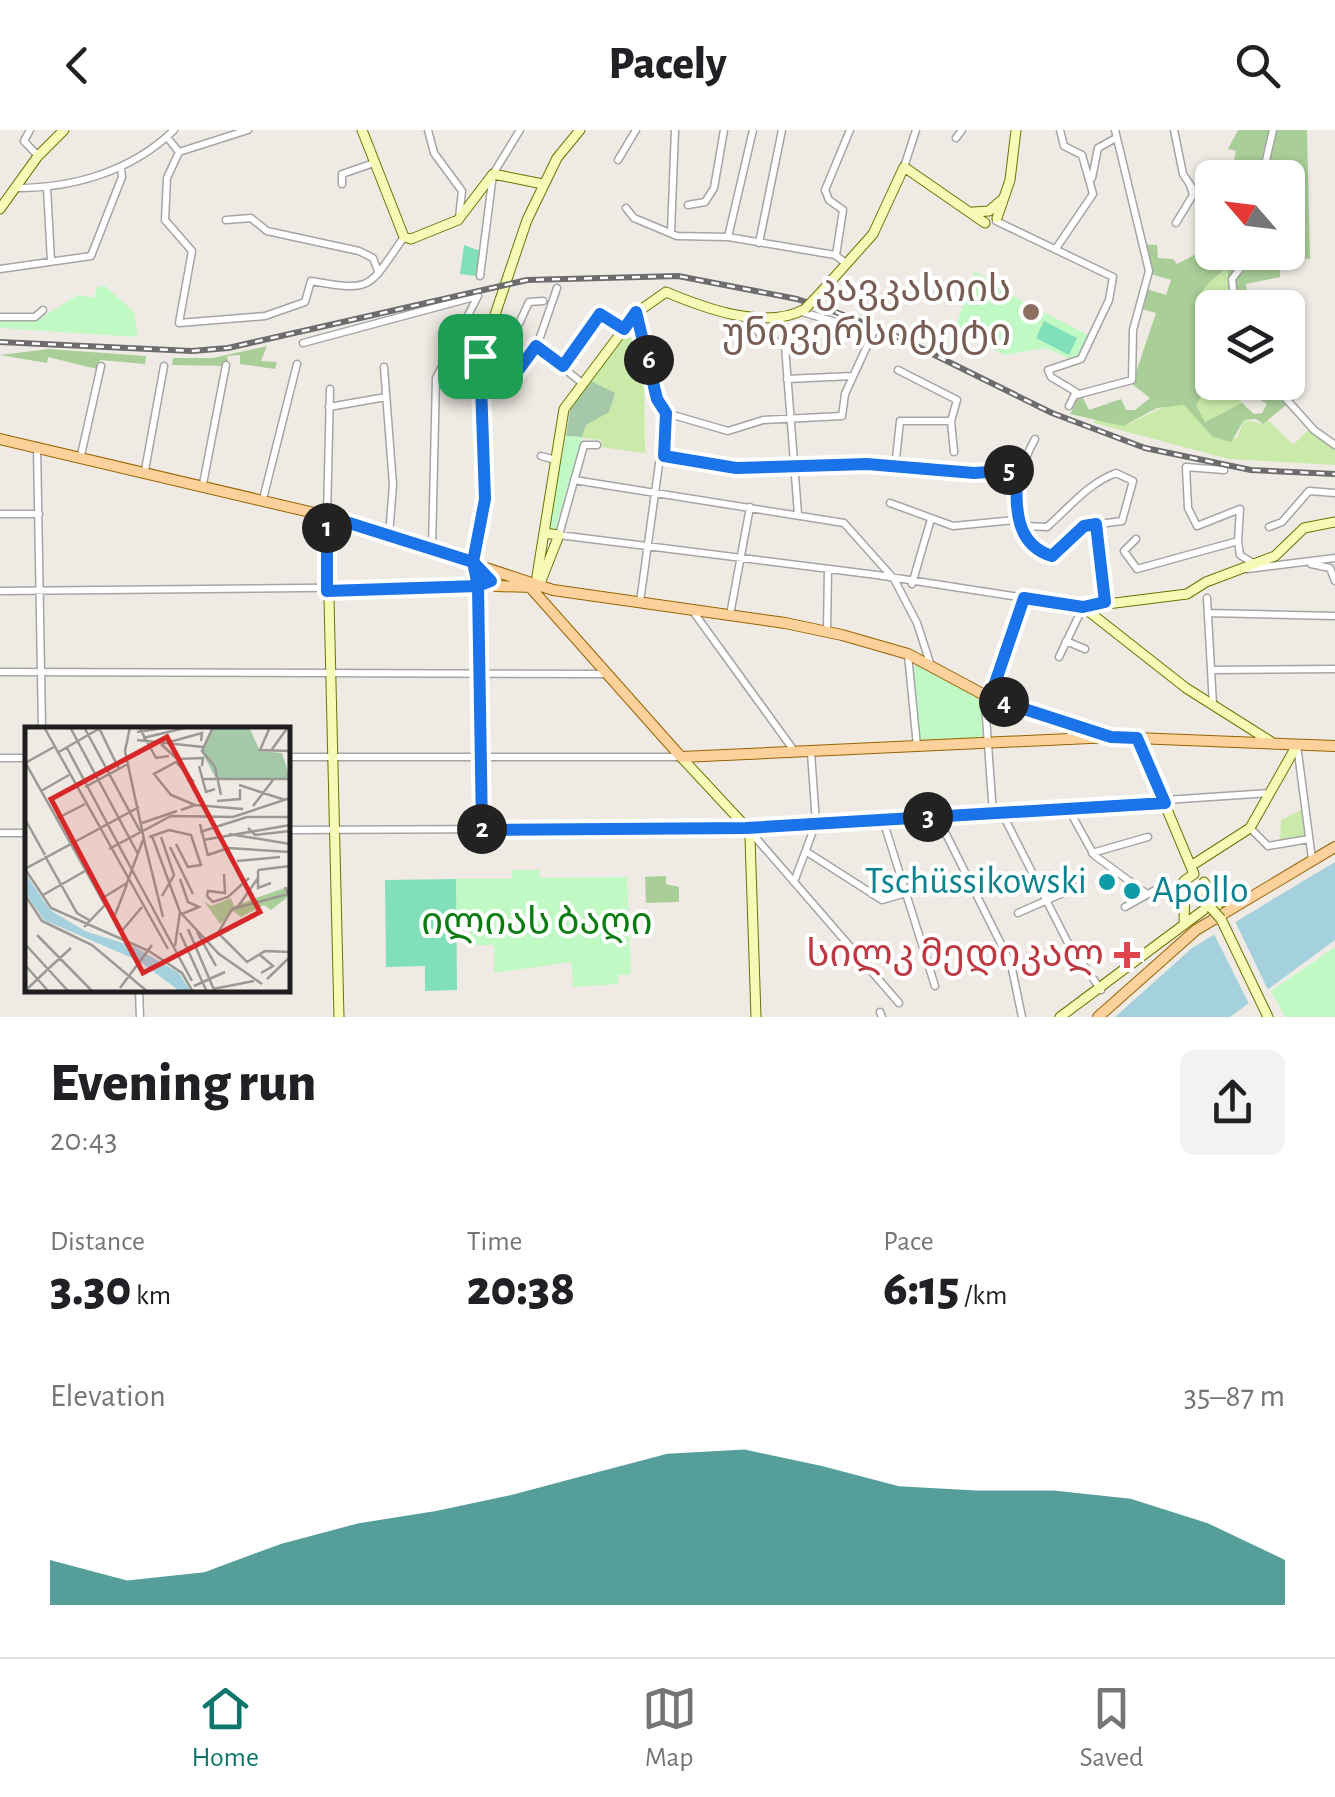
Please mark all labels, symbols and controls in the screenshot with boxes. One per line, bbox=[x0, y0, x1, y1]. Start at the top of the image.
icon: back bbox=[50, 38, 105, 93]
icon: search bbox=[1230, 38, 1285, 93]
text: Pacely bbox=[609, 42, 726, 87]
north arrow bbox=[1195, 160, 1305, 270]
map controls bbox=[1195, 160, 1305, 400]
place label: კავკასიის უნივერსიტეტი bbox=[722, 271, 1011, 355]
button: layers bbox=[1195, 290, 1305, 400]
marker: კავკასიის უნივერსიტეტი bbox=[1020, 301, 1042, 323]
pin bbox=[438, 314, 523, 399]
icon: arrive bbox=[453, 329, 508, 384]
pin: 6 bbox=[624, 335, 674, 385]
text: 6 bbox=[642, 346, 656, 374]
pin: 5 bbox=[984, 445, 1034, 495]
text: 5 bbox=[1003, 456, 1015, 484]
pin: 1 bbox=[302, 503, 352, 553]
text: 1 bbox=[322, 514, 332, 542]
pin: 4 bbox=[979, 677, 1029, 727]
text: 4 bbox=[997, 688, 1011, 716]
inset map bbox=[25, 727, 290, 992]
pin: 3 bbox=[903, 792, 953, 842]
text: 3 bbox=[922, 803, 934, 831]
pin: 2 bbox=[457, 804, 507, 854]
text: 2 bbox=[475, 815, 489, 843]
place label: Tschüssikowski bbox=[865, 863, 1087, 901]
marker: Tschüssikowski bbox=[1096, 871, 1118, 893]
place label: Apollo bbox=[1152, 872, 1249, 910]
marker: Apollo bbox=[1121, 880, 1143, 902]
park label: ილიას ბაღი bbox=[421, 904, 653, 944]
place label: სილკ მედიკალ bbox=[806, 936, 1104, 976]
marker: სილკ მედიკალ bbox=[1114, 942, 1140, 968]
button: share bbox=[1180, 1050, 1285, 1155]
text: Evening run bbox=[50, 1056, 316, 1111]
text: 20:43 bbox=[50, 1124, 117, 1156]
text: Distance bbox=[50, 1228, 145, 1256]
text: Time bbox=[467, 1228, 522, 1256]
text: Pace bbox=[883, 1228, 934, 1256]
text: 3.30 bbox=[50, 1264, 131, 1314]
text: 20:38 bbox=[467, 1264, 575, 1314]
text: 6:15 bbox=[883, 1264, 959, 1314]
text: km bbox=[131, 1282, 171, 1310]
text: /km bbox=[959, 1282, 1007, 1310]
text: Elevation bbox=[50, 1380, 166, 1412]
text: 35–87 m bbox=[1184, 1380, 1285, 1412]
tab: Home bbox=[191, 1681, 259, 1775]
tab: Map bbox=[642, 1681, 697, 1775]
tab: Saved bbox=[1079, 1681, 1144, 1775]

